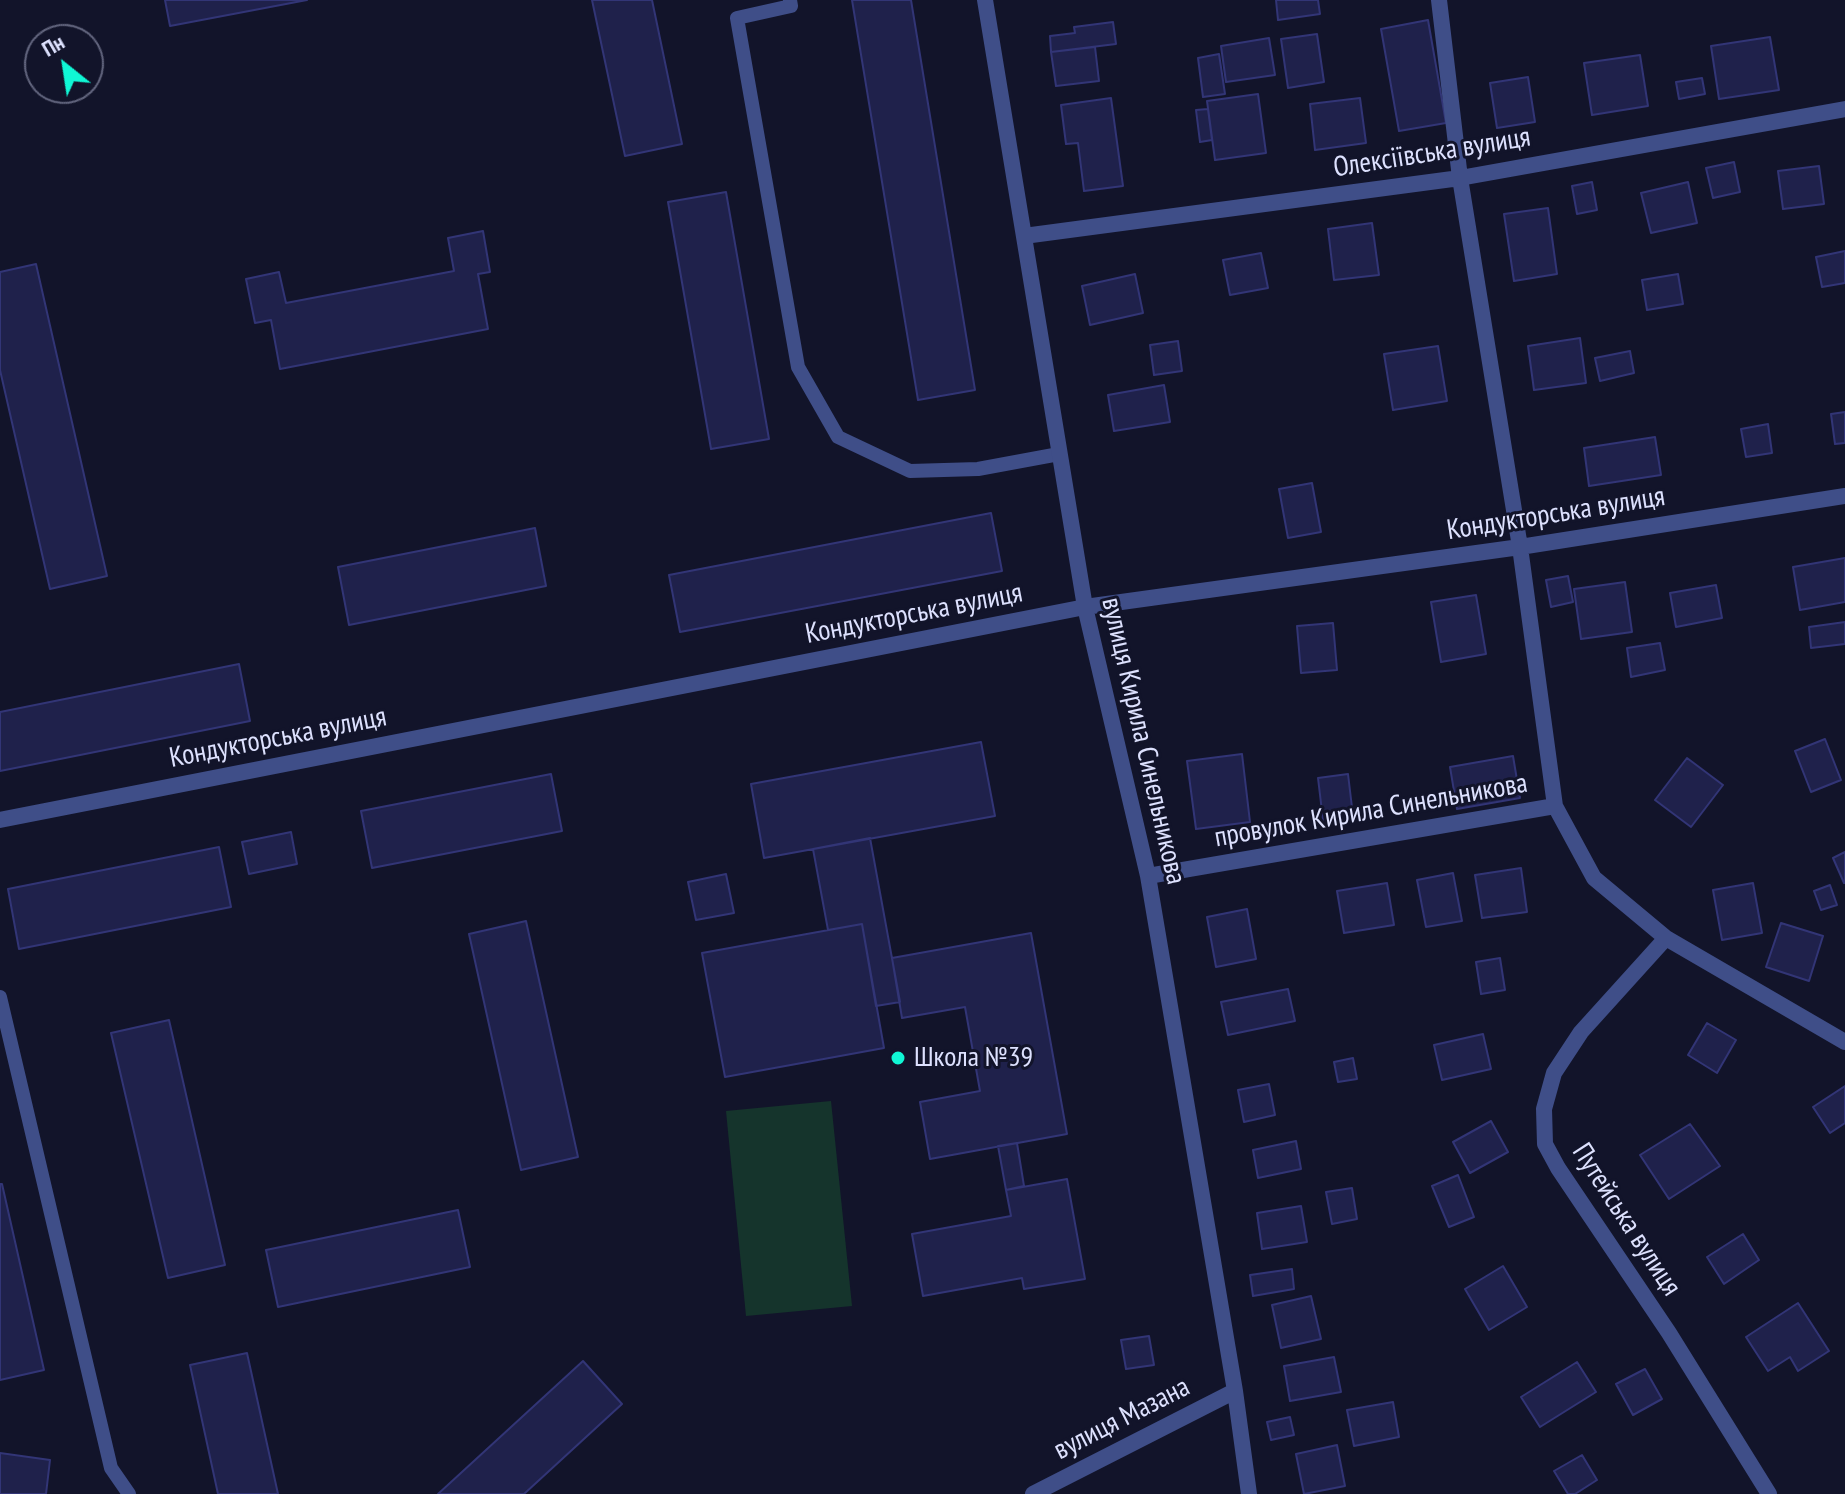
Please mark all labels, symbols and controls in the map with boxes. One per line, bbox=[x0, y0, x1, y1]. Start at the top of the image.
north arrow bbox=[24, 24, 104, 104]
text: Пн bbox=[37, 28, 69, 62]
street label: Олексіївська вулиця bbox=[1331, 121, 1533, 185]
street label: Кондукторська вулиця bbox=[1445, 480, 1667, 548]
street label: Кондукторська вулиця bbox=[803, 577, 1025, 651]
street label: вулиця Кирила Синельникова bbox=[1094, 594, 1192, 888]
street label: Кондукторська вулиця bbox=[167, 701, 389, 775]
street label: провулок Кирила Синельникова bbox=[1212, 767, 1530, 855]
place label: Школа №39 bbox=[914, 1041, 1033, 1075]
marker: Школа №39 bbox=[889, 1049, 907, 1067]
street label: Путейська вулиця bbox=[1564, 1138, 1688, 1302]
street label: вулиця Мазана bbox=[1049, 1371, 1195, 1467]

